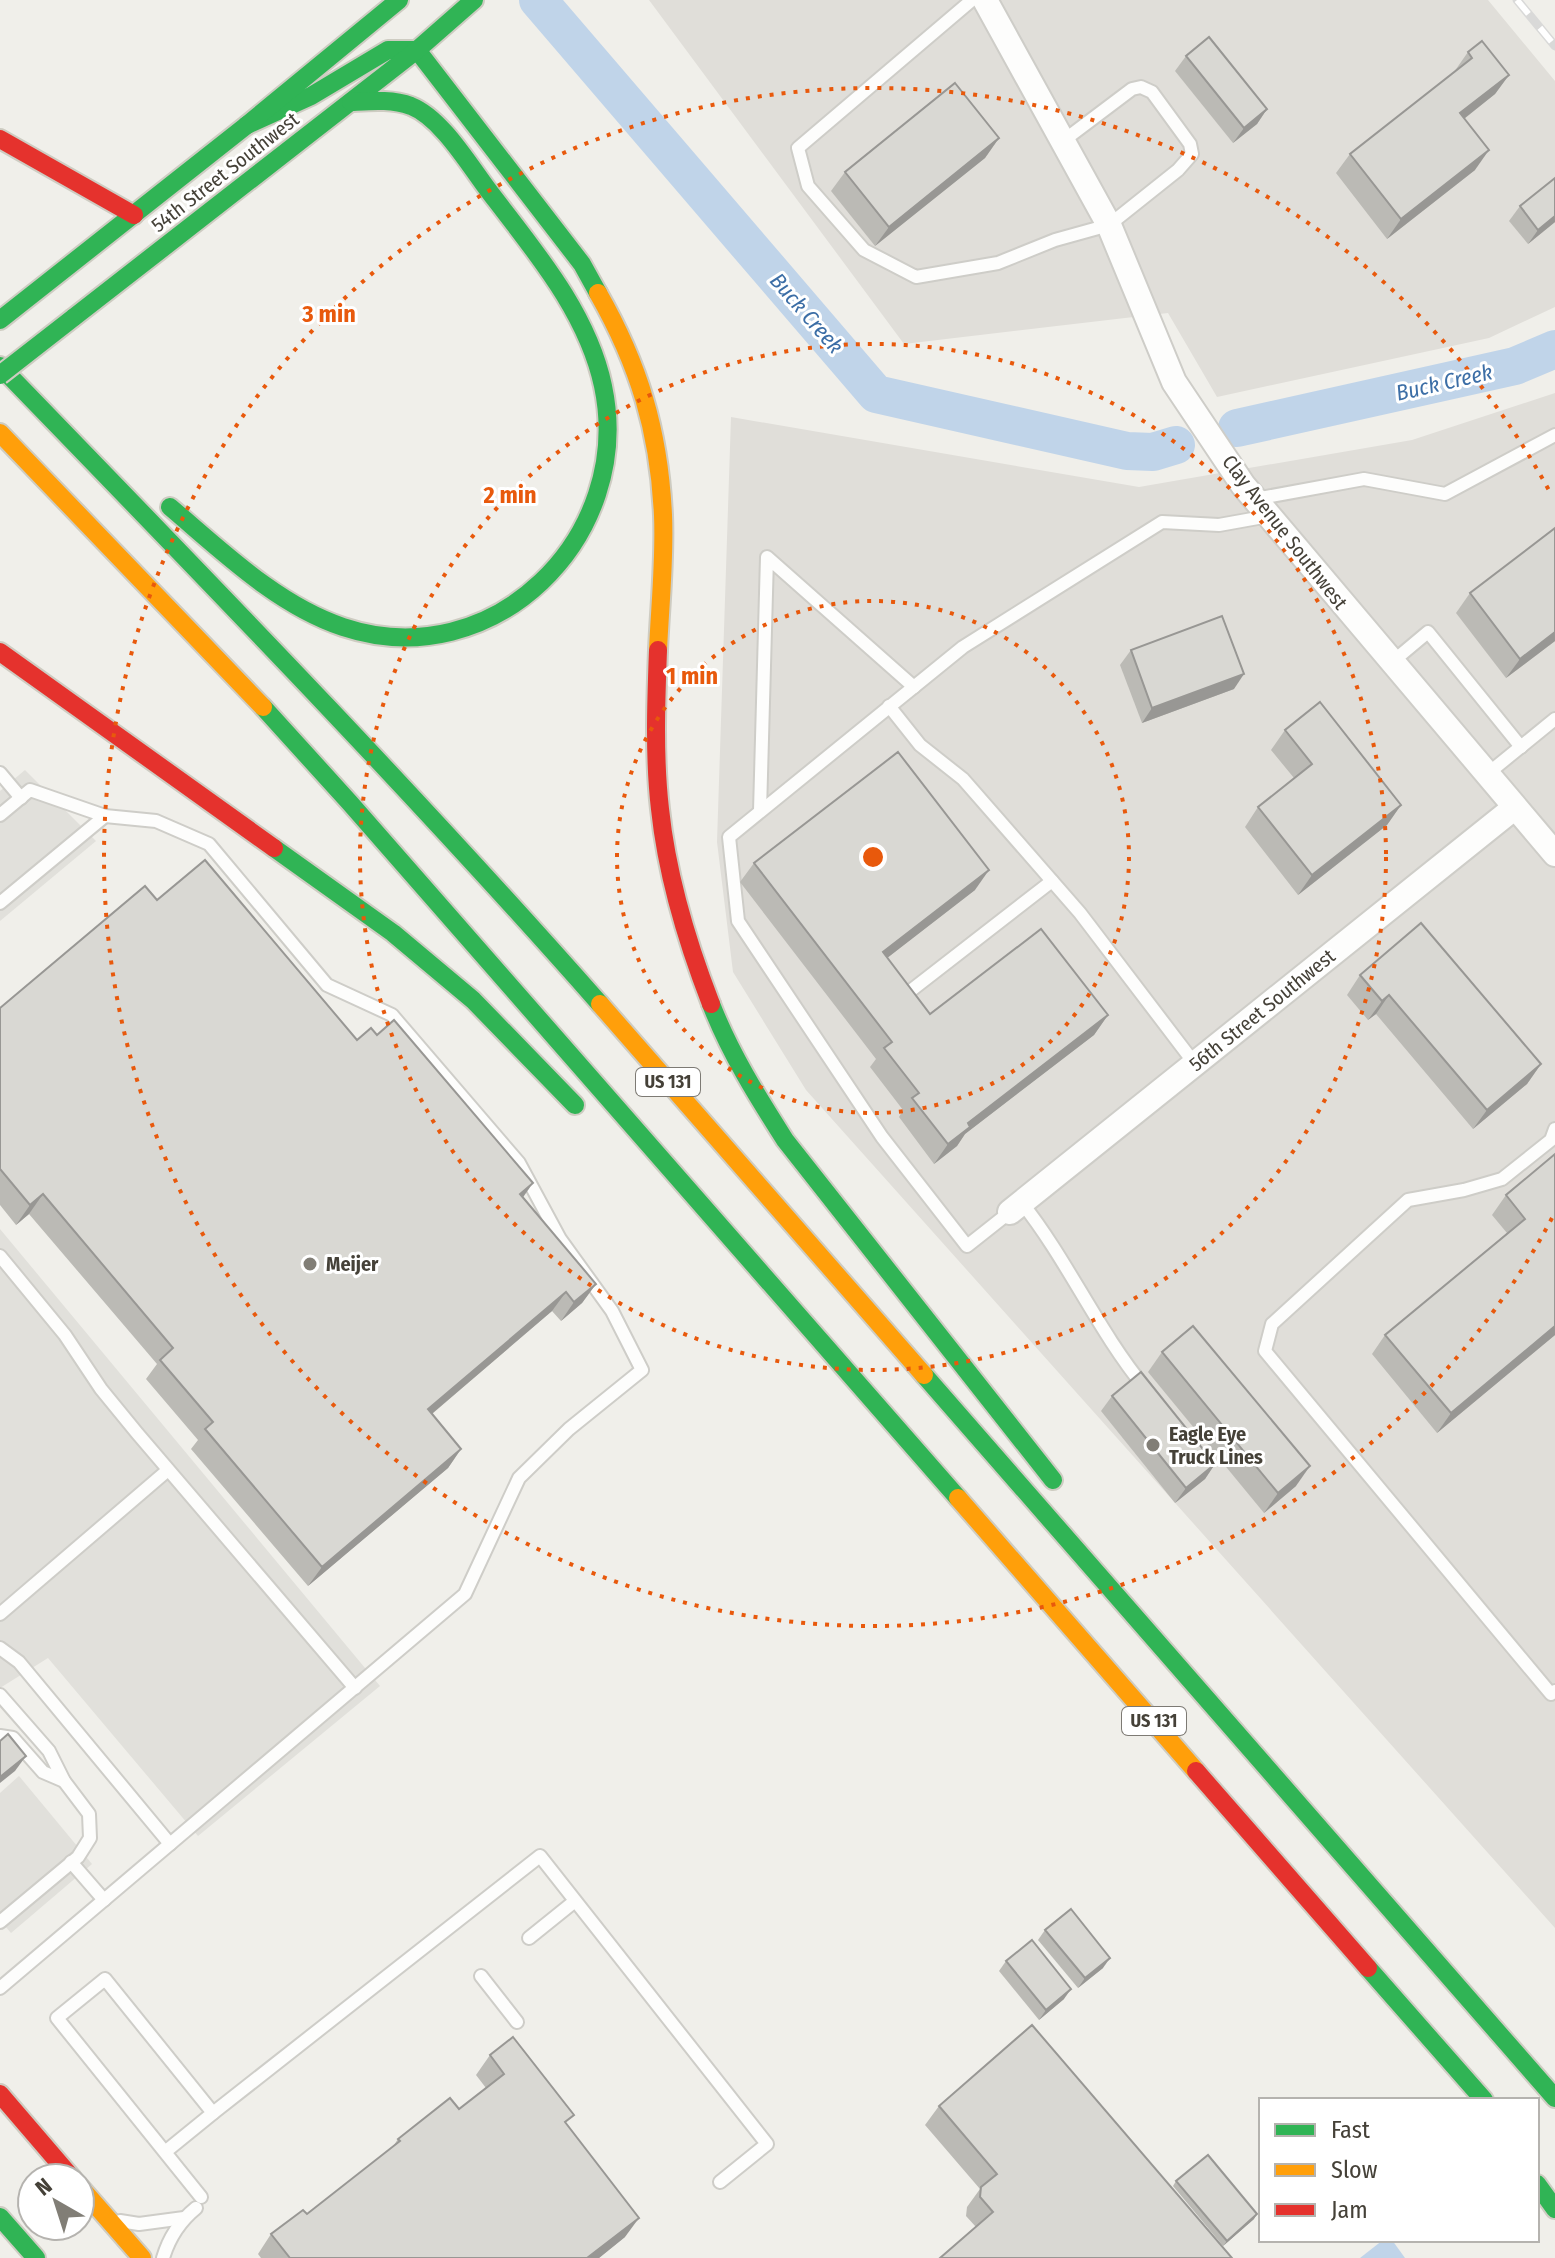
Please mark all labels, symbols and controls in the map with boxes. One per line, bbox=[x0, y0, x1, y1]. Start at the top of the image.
street label: 54th Street Southwest bbox=[146, 107, 304, 237]
water label: Buck Creek bbox=[764, 267, 849, 359]
text: 3 min bbox=[301, 300, 356, 328]
water label: Buck Creek bbox=[1393, 358, 1495, 407]
street label: Clay Avenue Southwest bbox=[1217, 450, 1353, 614]
text: 2 min bbox=[482, 481, 537, 509]
text: 1 min bbox=[666, 662, 718, 690]
centre of rings bbox=[859, 843, 887, 871]
street label: 56th Street Southwest bbox=[1184, 943, 1340, 1076]
road number: US 131 bbox=[636, 1068, 700, 1096]
place label: Meijer bbox=[326, 1252, 379, 1276]
marker: Meijer bbox=[301, 1255, 319, 1273]
place label: Eagle Eye Truck Lines bbox=[1169, 1422, 1263, 1469]
marker: Eagle Eye Truck Lines bbox=[1144, 1436, 1162, 1454]
road number: US 131 bbox=[1122, 1707, 1186, 1735]
legend bbox=[1259, 2098, 1539, 2242]
text: Fast bbox=[1331, 2116, 1370, 2144]
text: Slow bbox=[1331, 2156, 1378, 2184]
north arrow bbox=[16, 2162, 96, 2242]
text: N bbox=[30, 2172, 57, 2201]
text: Jam bbox=[1331, 2196, 1368, 2224]

